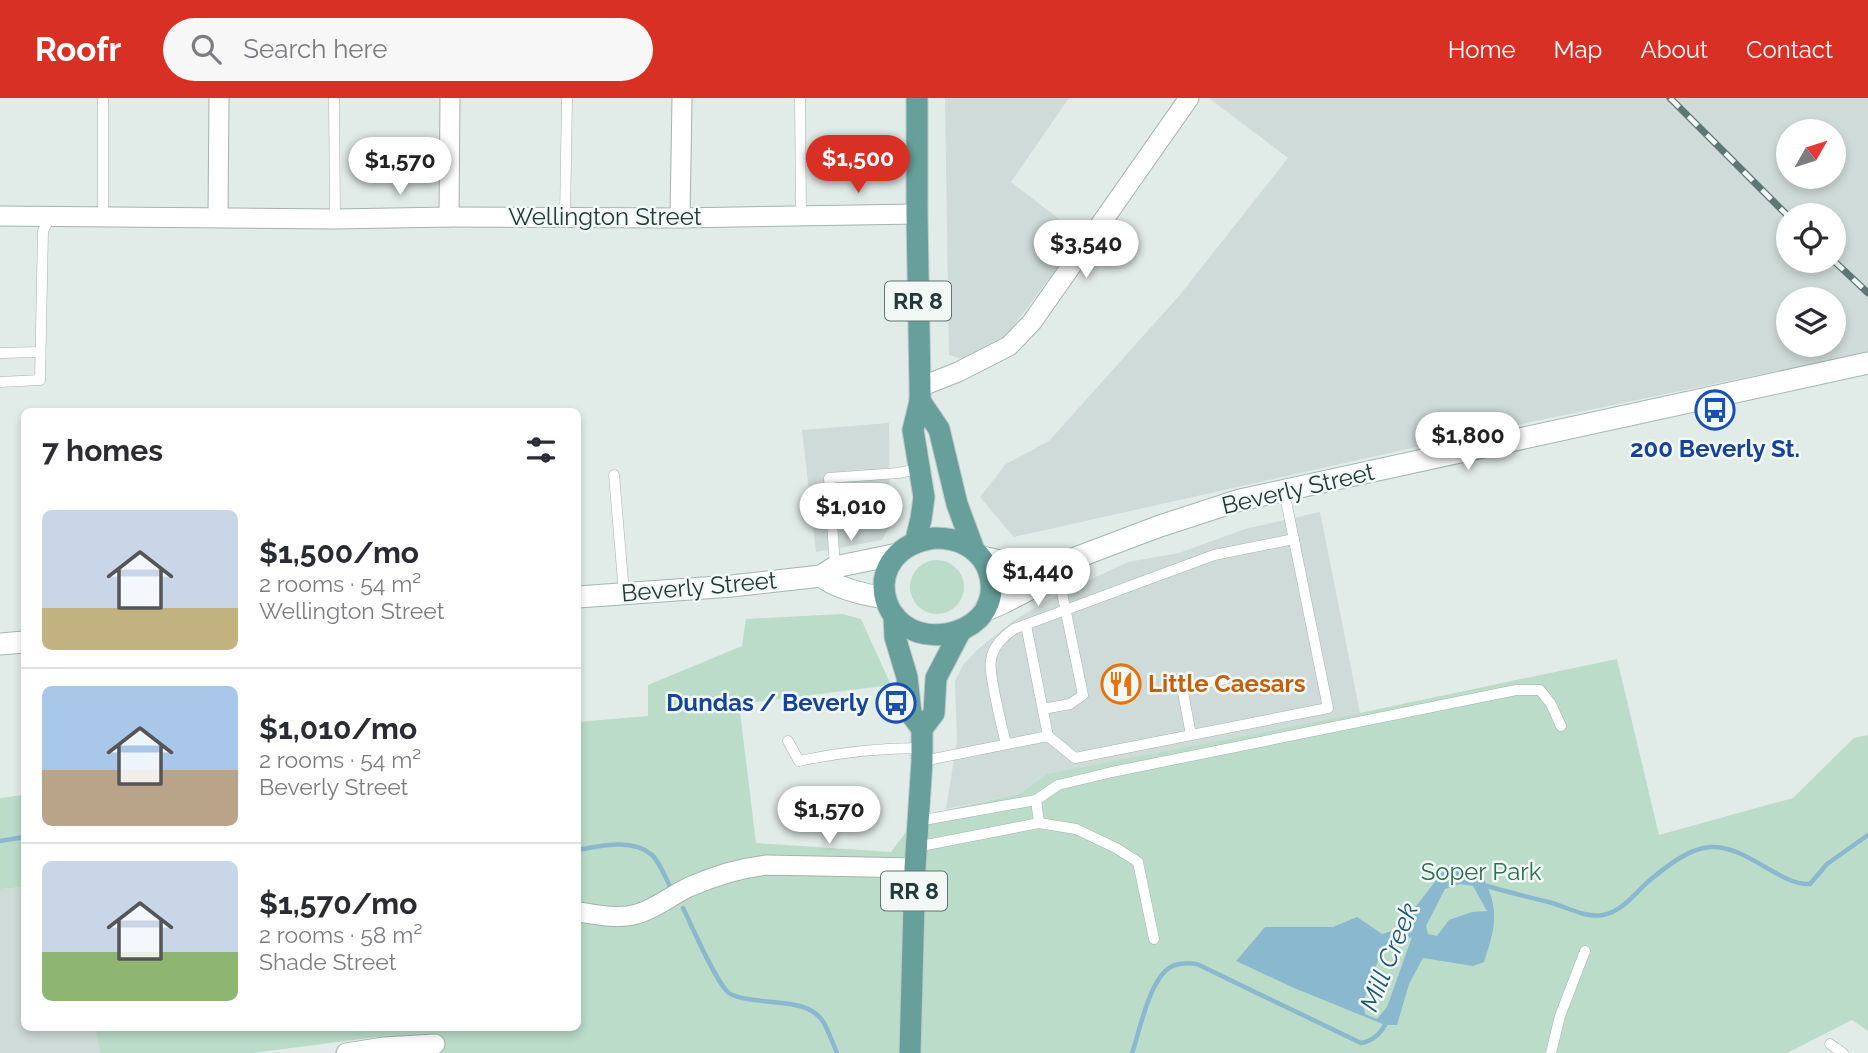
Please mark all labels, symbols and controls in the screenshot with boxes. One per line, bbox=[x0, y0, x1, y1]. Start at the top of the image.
search box bbox=[163, 18, 653, 81]
text: Roofr bbox=[35, 30, 121, 69]
icon: search bbox=[187, 30, 225, 68]
text: Search here bbox=[243, 34, 388, 64]
text: Home bbox=[1448, 35, 1516, 64]
text: Map bbox=[1554, 35, 1602, 64]
text: About bbox=[1640, 35, 1708, 64]
text: Contact bbox=[1746, 35, 1833, 64]
north arrow bbox=[1776, 119, 1846, 189]
map controls bbox=[1776, 119, 1846, 357]
pin: $1,500 bbox=[801, 136, 915, 195]
pin: $1,570 bbox=[343, 138, 457, 197]
text: $1,500 bbox=[822, 144, 894, 171]
text: $1,570 bbox=[364, 146, 436, 173]
street label: Wellington Street bbox=[508, 202, 702, 231]
button: locate bbox=[1776, 203, 1846, 273]
pin: $3,540 bbox=[1029, 220, 1143, 280]
text: $3,540 bbox=[1050, 229, 1122, 256]
road number: RR 8 bbox=[885, 282, 951, 320]
button: layers bbox=[1776, 287, 1846, 357]
bus stop icon: 200 Beverly St. bbox=[1694, 389, 1736, 431]
pin: $1,800 bbox=[1411, 412, 1525, 472]
text: $1,800 bbox=[1431, 421, 1505, 448]
icon: filters bbox=[522, 431, 560, 469]
text: 7 homes bbox=[42, 433, 163, 468]
place label: 200 Beverly St. bbox=[1630, 434, 1800, 463]
street label: Beverly Street bbox=[1219, 457, 1377, 520]
pin: $1,010 bbox=[794, 484, 908, 543]
text: $1,010 bbox=[816, 492, 886, 519]
text: $1,500/mo bbox=[259, 535, 419, 570]
icon: home bbox=[98, 538, 182, 622]
pin: $1,440 bbox=[981, 548, 1095, 608]
text: $1,440 bbox=[1002, 557, 1074, 584]
street label: Beverly Street bbox=[620, 565, 778, 608]
text: 2 rooms · 54 m² bbox=[259, 570, 421, 597]
text: Wellington Street bbox=[259, 597, 444, 624]
restaurant icon: Little Caesars bbox=[1100, 663, 1142, 705]
place label: Little Caesars bbox=[1148, 669, 1306, 698]
bus stop icon: Dundas / Beverly bbox=[875, 682, 917, 724]
place label: Dundas / Beverly bbox=[666, 688, 869, 717]
text: $1,010/mo bbox=[259, 711, 417, 746]
icon: home bbox=[98, 714, 182, 798]
text: 2 rooms · 54 m² bbox=[259, 746, 421, 773]
text: Beverly Street bbox=[259, 773, 408, 800]
pin: $1,570 bbox=[772, 786, 886, 846]
text: $1,570 bbox=[793, 795, 865, 822]
park label: Soper Park bbox=[1421, 857, 1542, 886]
road number: RR 8 bbox=[881, 872, 947, 911]
text: $1,570/mo bbox=[259, 886, 417, 921]
icon: home bbox=[98, 889, 182, 973]
water label: Mill Creek bbox=[1354, 898, 1424, 1016]
text: 2 rooms · 58 m² bbox=[259, 921, 422, 948]
text: Shade Street bbox=[259, 948, 396, 975]

